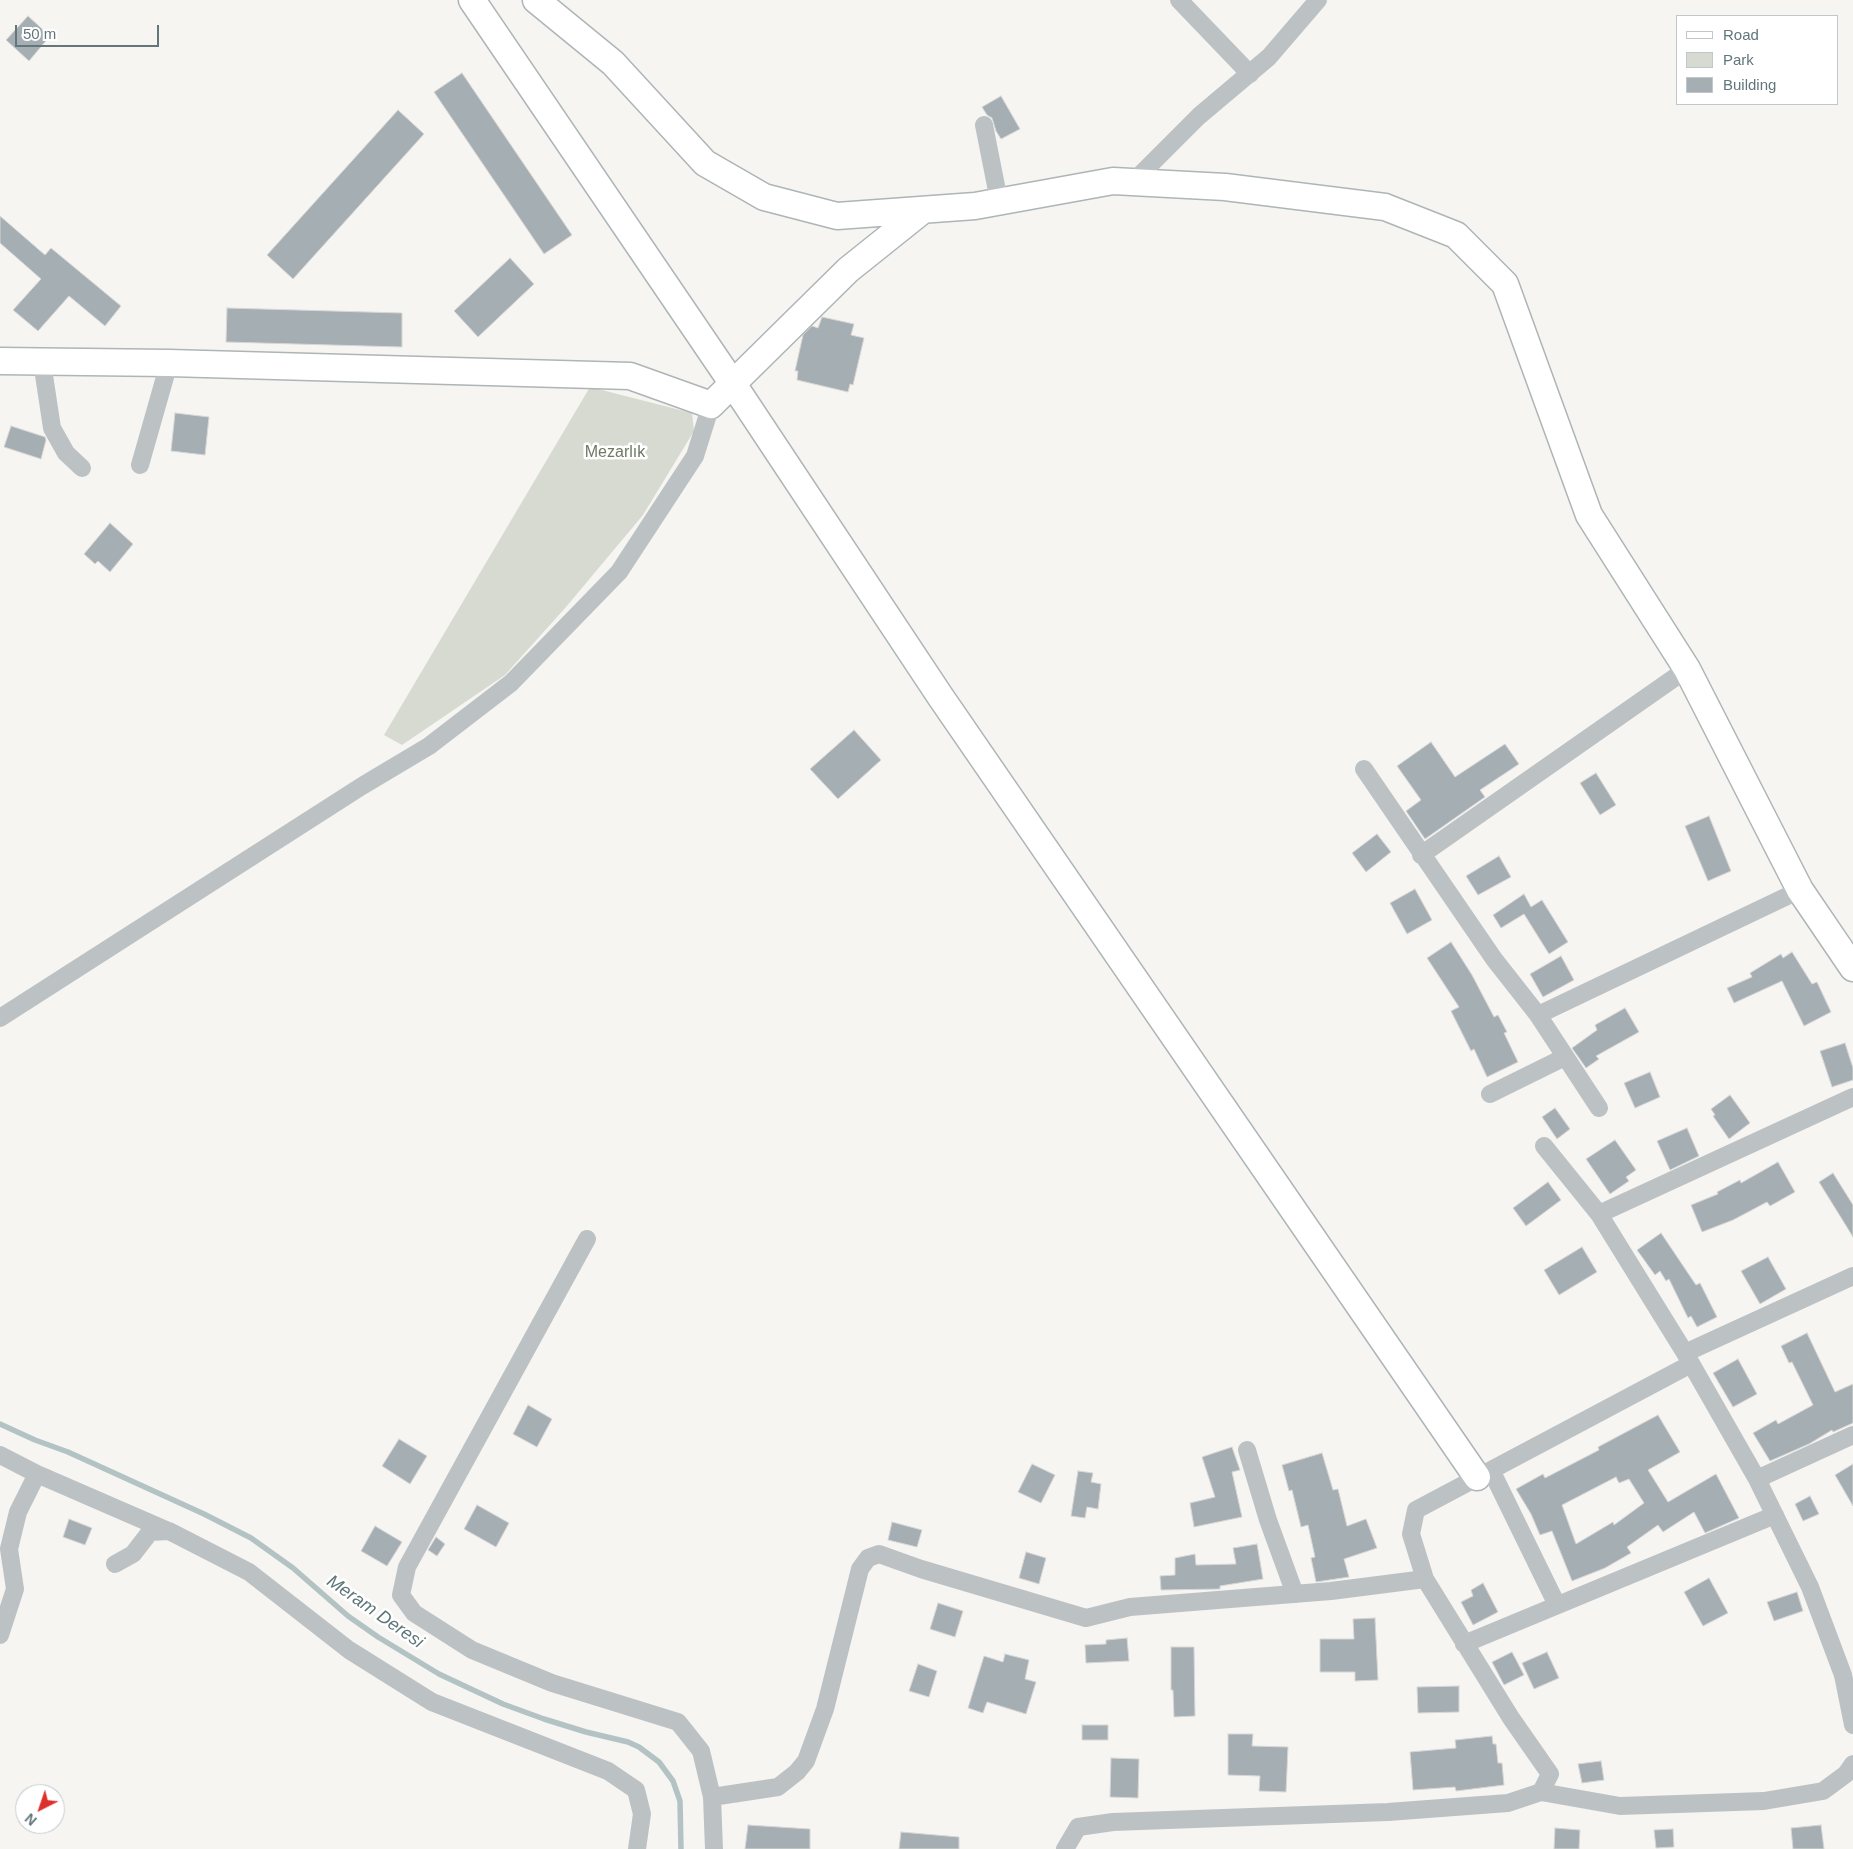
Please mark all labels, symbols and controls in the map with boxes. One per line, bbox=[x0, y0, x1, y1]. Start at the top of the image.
scale bar bbox=[18, 15, 161, 47]
legend bbox=[1676, 15, 1838, 105]
text: 50 m bbox=[23, 25, 56, 42]
text: Road bbox=[1723, 26, 1759, 43]
text: Park bbox=[1723, 51, 1754, 68]
text: Building bbox=[1723, 76, 1776, 93]
park label: Mezarlık bbox=[585, 443, 645, 463]
water label: Meram Deresi bbox=[323, 1571, 427, 1653]
north arrow bbox=[15, 1784, 65, 1834]
text: N bbox=[22, 1810, 40, 1829]

